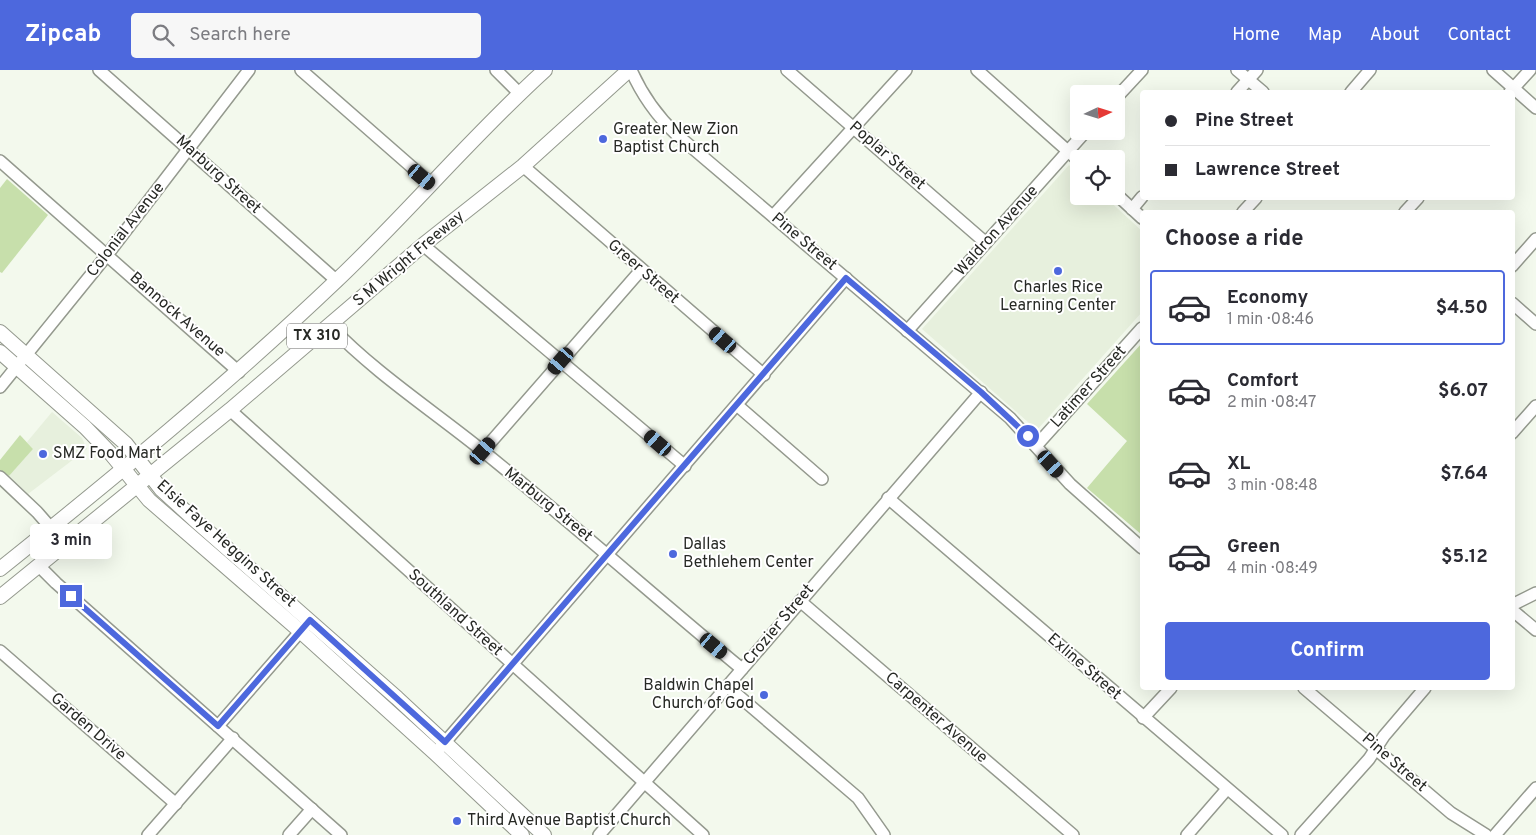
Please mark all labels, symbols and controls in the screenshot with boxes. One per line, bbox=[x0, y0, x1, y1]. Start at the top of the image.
search box bbox=[131, 13, 481, 58]
text: Zipcab bbox=[25, 20, 101, 50]
icon: search bbox=[149, 21, 177, 49]
text: Search here bbox=[189, 23, 291, 47]
text: Home bbox=[1232, 24, 1280, 47]
text: Map bbox=[1308, 24, 1342, 47]
text: About bbox=[1370, 24, 1419, 47]
text: Contact bbox=[1447, 24, 1511, 47]
north arrow bbox=[1070, 85, 1125, 140]
map controls bbox=[1070, 85, 1125, 205]
text: Pine Street bbox=[1195, 109, 1294, 133]
street label: Poplar Street bbox=[845, 117, 929, 195]
place label: Greater New Zion Baptist Church bbox=[613, 120, 739, 158]
street label: Marburg Street bbox=[171, 131, 265, 219]
marker: Greater New Zion Baptist Church bbox=[597, 133, 609, 145]
button: locate bbox=[1070, 150, 1125, 205]
text: Lawrence Street bbox=[1195, 158, 1340, 182]
car bbox=[405, 162, 438, 192]
street label: Colonial Avenue bbox=[83, 179, 169, 281]
street label: Waldron Avenue bbox=[951, 182, 1043, 280]
street label: S M Wright Freeway bbox=[349, 207, 469, 311]
street label: Pine Street bbox=[767, 209, 841, 275]
text: Choose a ride bbox=[1165, 226, 1303, 253]
street label: Greer Street bbox=[603, 235, 683, 309]
marker: Charles Rice Learning Center bbox=[1052, 265, 1064, 277]
street label: Bannock Avenue bbox=[125, 268, 229, 362]
place label: Charles Rice Learning Center bbox=[1000, 278, 1116, 316]
icon: car bbox=[1167, 285, 1212, 330]
text: Economy bbox=[1227, 286, 1308, 310]
text: $4.50 bbox=[1436, 296, 1488, 320]
text: 1 min · 08:46 bbox=[1227, 310, 1314, 330]
road number: TX 310 bbox=[287, 324, 347, 348]
car bbox=[706, 324, 739, 356]
street label: Latimer Street bbox=[1047, 342, 1131, 432]
car bbox=[545, 345, 576, 377]
icon: car bbox=[1167, 368, 1212, 413]
text: Comfort bbox=[1227, 369, 1299, 393]
text: $6.07 bbox=[1438, 379, 1488, 403]
text: 2 min · 08:47 bbox=[1227, 393, 1316, 413]
route start bbox=[1017, 425, 1039, 447]
car bbox=[641, 427, 674, 459]
car bbox=[467, 435, 498, 467]
place label: SMZ Food Mart bbox=[53, 444, 161, 464]
marker: SMZ Food Mart bbox=[37, 448, 49, 460]
car bbox=[1035, 448, 1066, 480]
icon: car bbox=[1167, 451, 1212, 496]
text: XL bbox=[1227, 452, 1250, 476]
text: $7.64 bbox=[1440, 462, 1488, 486]
street label: Marburg Street bbox=[500, 463, 596, 547]
street label: Elsie Faye Heggins Street bbox=[152, 476, 300, 612]
text: 3 min · 08:48 bbox=[1227, 476, 1318, 496]
callout: 3 min bbox=[30, 524, 112, 558]
text: 3 min bbox=[50, 531, 92, 551]
icon: car bbox=[1167, 534, 1212, 579]
place label: Dallas Bethlehem Center bbox=[683, 535, 814, 573]
text: Green bbox=[1227, 535, 1280, 559]
text: $5.12 bbox=[1441, 545, 1488, 569]
marker: Dallas Bethlehem Center bbox=[667, 548, 679, 560]
text: 4 min · 08:49 bbox=[1227, 559, 1318, 579]
street label: Southland Street bbox=[403, 565, 507, 661]
street label: Crozier Street bbox=[739, 580, 819, 670]
route end bbox=[60, 585, 82, 607]
button: Confirm bbox=[1165, 622, 1490, 680]
street label: Exline Street bbox=[1043, 629, 1125, 705]
car bbox=[697, 631, 730, 661]
street label: Carpenter Avenue bbox=[881, 668, 991, 768]
place label: Baldwin Chapel Church of God bbox=[643, 676, 754, 714]
street label: Garden Drive bbox=[46, 689, 130, 765]
marker: Baldwin Chapel Church of God bbox=[758, 689, 770, 701]
street label: Pine Street bbox=[1357, 729, 1431, 797]
place label: Third Avenue Baptist Church bbox=[467, 811, 671, 831]
marker: Third Avenue Baptist Church bbox=[451, 815, 463, 827]

